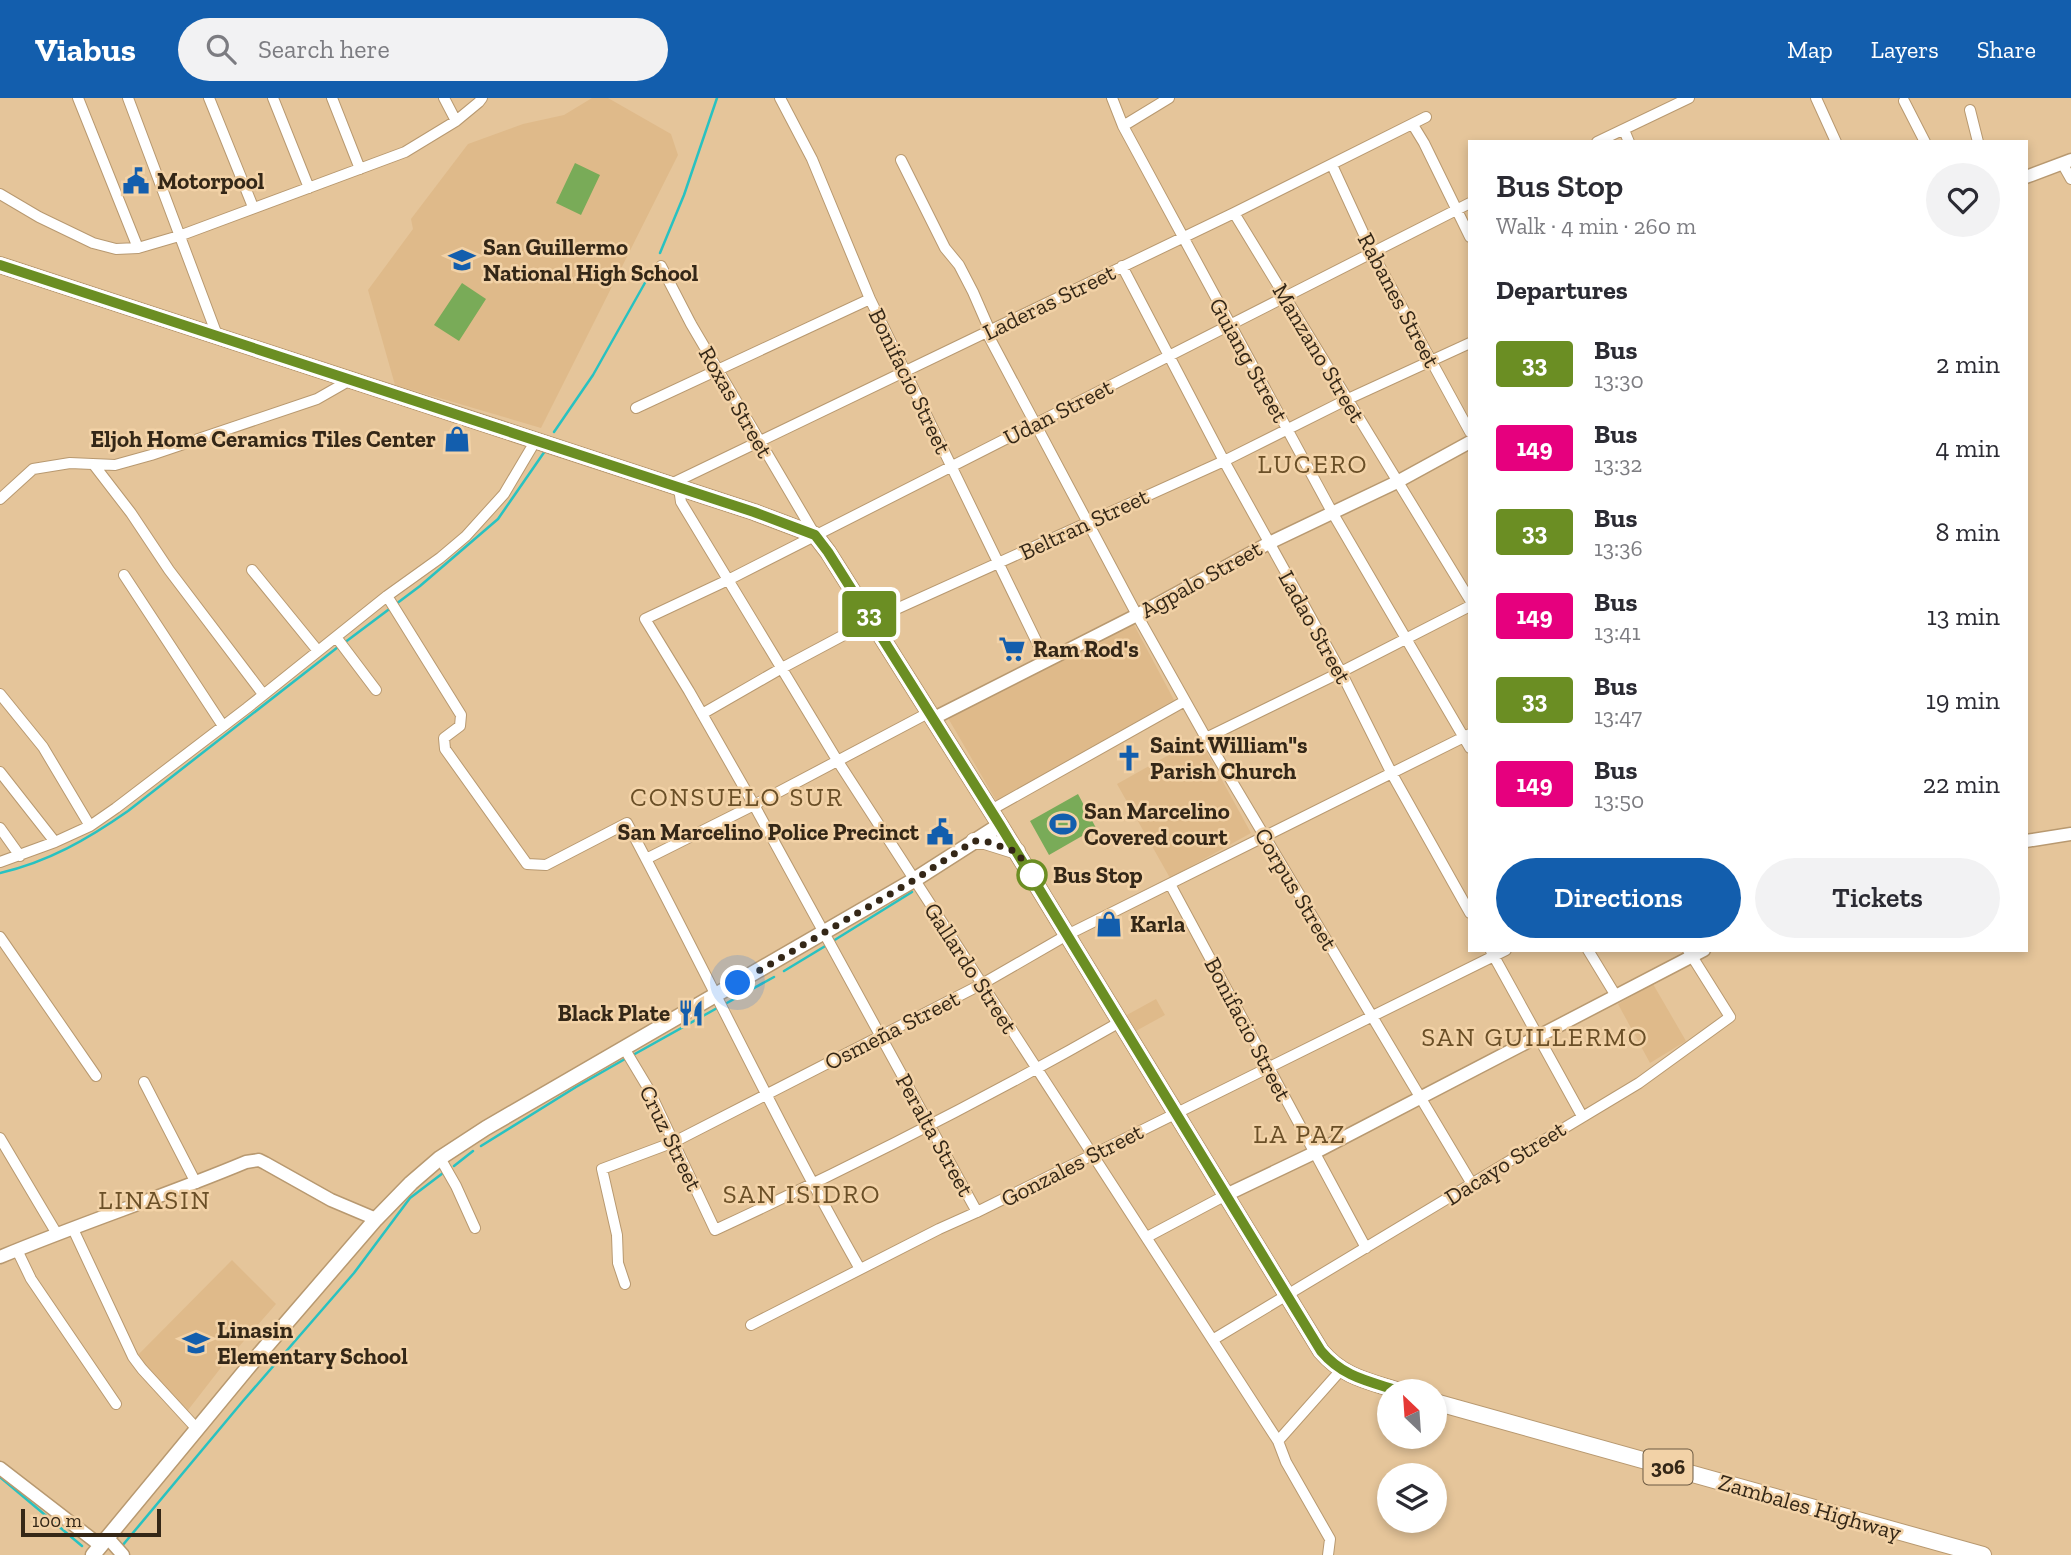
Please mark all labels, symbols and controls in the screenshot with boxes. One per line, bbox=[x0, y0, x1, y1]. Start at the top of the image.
search box bbox=[178, 18, 668, 81]
text: Viabus bbox=[35, 30, 136, 69]
icon: search bbox=[202, 30, 240, 68]
text: Search here bbox=[258, 33, 390, 65]
text: Map bbox=[1787, 35, 1833, 64]
text: Layers bbox=[1871, 35, 1939, 64]
text: Share bbox=[1977, 35, 2036, 64]
button: heart bbox=[1926, 163, 2000, 237]
public building icon: Motorpool bbox=[121, 166, 151, 196]
text: Bus Stop bbox=[1496, 166, 1623, 205]
place label: Motorpool bbox=[157, 167, 265, 195]
text: Walk · 4 min · 260 m bbox=[1496, 212, 1696, 240]
street label: Rabanes Street bbox=[1352, 228, 1446, 373]
place label: San Guillermo National High School bbox=[483, 233, 699, 287]
school or university icon: San Guillermo National High School bbox=[447, 245, 477, 275]
street label: Laderas Street bbox=[978, 258, 1120, 346]
text: Departures bbox=[1496, 274, 1628, 306]
street label: Manzano Street bbox=[1267, 279, 1372, 428]
street label: Guiang Street bbox=[1203, 293, 1295, 428]
street label: Bonifacio Street bbox=[863, 304, 958, 459]
text: Bus bbox=[1594, 334, 1637, 366]
street label: Roxas Street bbox=[693, 341, 779, 463]
text: 2 min bbox=[1936, 348, 2000, 380]
text: 33 bbox=[1522, 349, 1547, 378]
text: 13:30 bbox=[1594, 366, 1644, 394]
street label: Udan Street bbox=[999, 372, 1118, 451]
text: Bus bbox=[1594, 418, 1637, 450]
shop icon: Eljoh Home Ceramics Tiles Center bbox=[442, 424, 472, 454]
place label: Eljoh Home Ceramics Tiles Center bbox=[91, 425, 436, 453]
text: 4 min bbox=[1935, 432, 2000, 464]
text: 149 bbox=[1516, 433, 1553, 462]
district label: LUCERO bbox=[1257, 448, 1369, 480]
text: 13:32 bbox=[1594, 450, 1642, 478]
street label: Beltran Street bbox=[1015, 482, 1153, 566]
text: Bus bbox=[1594, 502, 1637, 534]
text: 8 min bbox=[1935, 516, 2000, 548]
text: 33 bbox=[1522, 517, 1547, 546]
street label: Agpalo Street bbox=[1135, 534, 1267, 624]
text: 13:36 bbox=[1594, 534, 1643, 562]
street label: Ladao Street bbox=[1272, 566, 1358, 689]
text: Bus bbox=[1594, 586, 1637, 618]
line badge: 33 bbox=[838, 591, 900, 637]
text: 33 bbox=[856, 599, 882, 628]
text: 13 min bbox=[1927, 600, 2000, 632]
text: 149 bbox=[1516, 601, 1553, 630]
text: 13:41 bbox=[1594, 618, 1641, 646]
supermarket icon: Ram Rod's bbox=[997, 634, 1027, 664]
place label: Ram Rod's bbox=[1033, 635, 1139, 663]
text: Bus bbox=[1594, 670, 1637, 702]
text: 19 min bbox=[1926, 684, 2000, 716]
text: 33 bbox=[1522, 685, 1547, 714]
text: 13:47 bbox=[1594, 702, 1642, 730]
place label: Saint William"s Parish Church bbox=[1150, 731, 1308, 785]
church icon: Saint William"s Parish Church bbox=[1114, 743, 1144, 773]
text: Bus bbox=[1594, 754, 1637, 786]
text: 22 min bbox=[1923, 768, 2000, 800]
text: 149 bbox=[1516, 769, 1553, 798]
district label: CONSUELO SUR bbox=[630, 781, 844, 813]
text: 13:50 bbox=[1594, 786, 1644, 814]
place label: San Marcelino Covered court bbox=[1084, 797, 1230, 851]
sports icon: San Marcelino Covered court bbox=[1048, 809, 1078, 839]
public building icon: San Marcelino Police Precinct bbox=[925, 817, 955, 847]
place label: San Marcelino Police Precinct bbox=[618, 818, 920, 846]
street label: Corpus Street bbox=[1249, 823, 1344, 956]
button: Directions bbox=[1496, 858, 1741, 938]
button: Tickets bbox=[1755, 858, 2000, 938]
marker: Bus Stop bbox=[1017, 860, 1047, 890]
place label: Bus Stop bbox=[1053, 861, 1143, 889]
street label: Gallardo Street bbox=[918, 897, 1024, 1039]
shop icon: Karla bbox=[1094, 909, 1124, 939]
place label: Karla bbox=[1130, 910, 1186, 938]
street label: Bonifacio Street bbox=[1198, 952, 1298, 1106]
your location bbox=[720, 965, 755, 1000]
street label: Osmeña Street bbox=[820, 984, 965, 1076]
restaurant icon: Black Plate bbox=[676, 998, 706, 1028]
place label: Black Plate bbox=[557, 999, 670, 1027]
district label: SAN GUILLERMO bbox=[1421, 1021, 1649, 1053]
street label: Peralta Street bbox=[890, 1069, 980, 1202]
street label: Cruz Street bbox=[633, 1081, 709, 1196]
street label: Dacayo Street bbox=[1439, 1114, 1571, 1211]
street label: Gonzales Street bbox=[996, 1117, 1148, 1213]
district label: LA PAZ bbox=[1253, 1118, 1347, 1150]
district label: SAN ISIDRO bbox=[723, 1178, 881, 1210]
district label: LINASIN bbox=[98, 1184, 212, 1216]
place label: Linasin Elementary School bbox=[217, 1316, 408, 1370]
school or university icon: Linasin Elementary School bbox=[181, 1328, 211, 1358]
north arrow bbox=[1377, 1379, 1447, 1449]
map controls bbox=[1377, 1379, 1447, 1533]
road number: 306 bbox=[1644, 1450, 1692, 1484]
button: layers bbox=[1377, 1463, 1447, 1533]
street label: Zambales Highway bbox=[1715, 1468, 1905, 1547]
scale bar bbox=[21, 1506, 161, 1538]
text: 100 m bbox=[32, 1509, 82, 1532]

